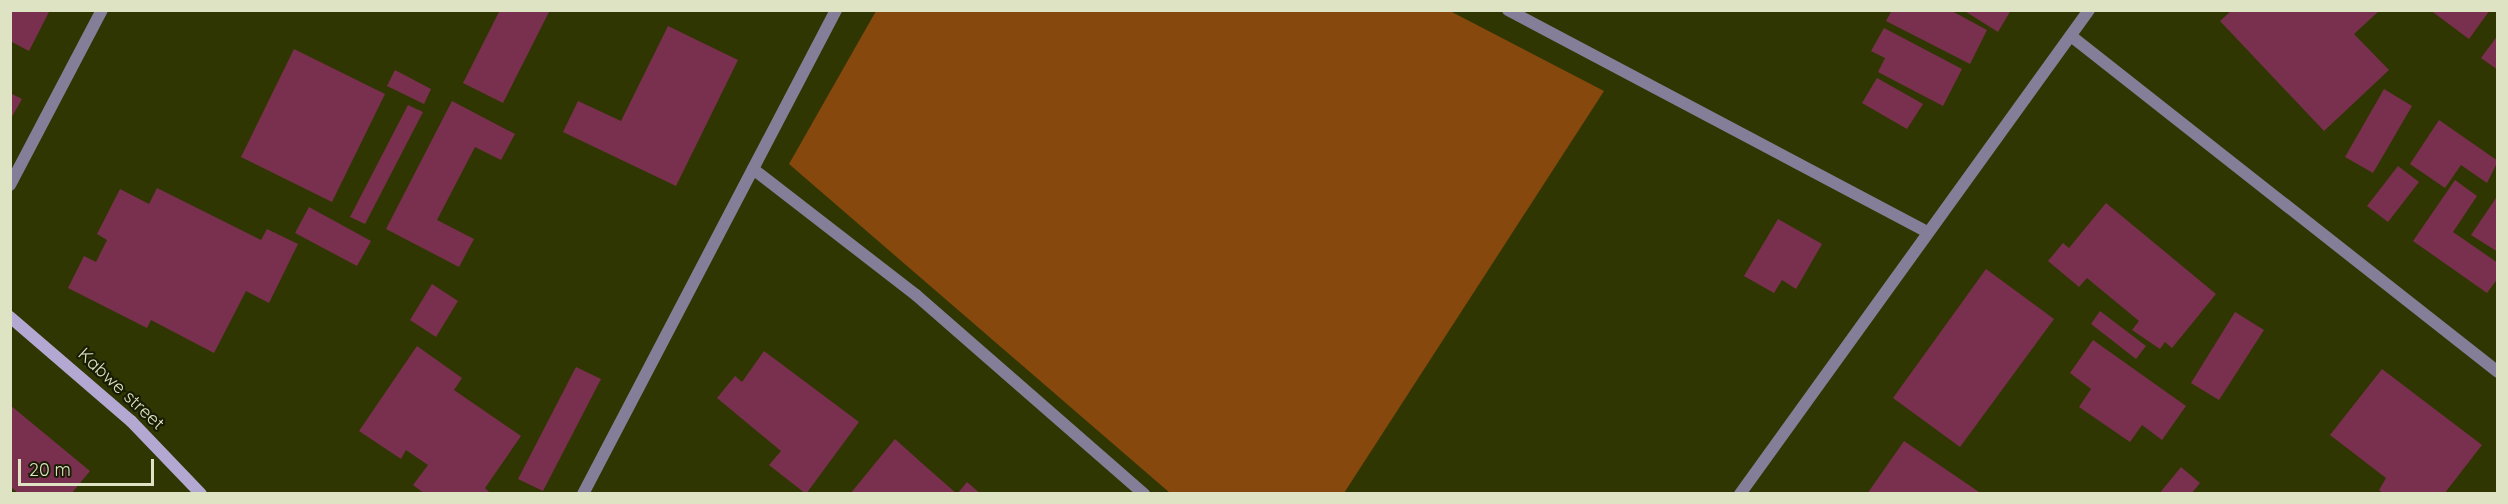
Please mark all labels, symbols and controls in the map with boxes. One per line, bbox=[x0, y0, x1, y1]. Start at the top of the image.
street label: Kabwe street bbox=[73, 344, 169, 434]
scale bar bbox=[21, 447, 158, 485]
text: 20 m bbox=[29, 458, 71, 481]

